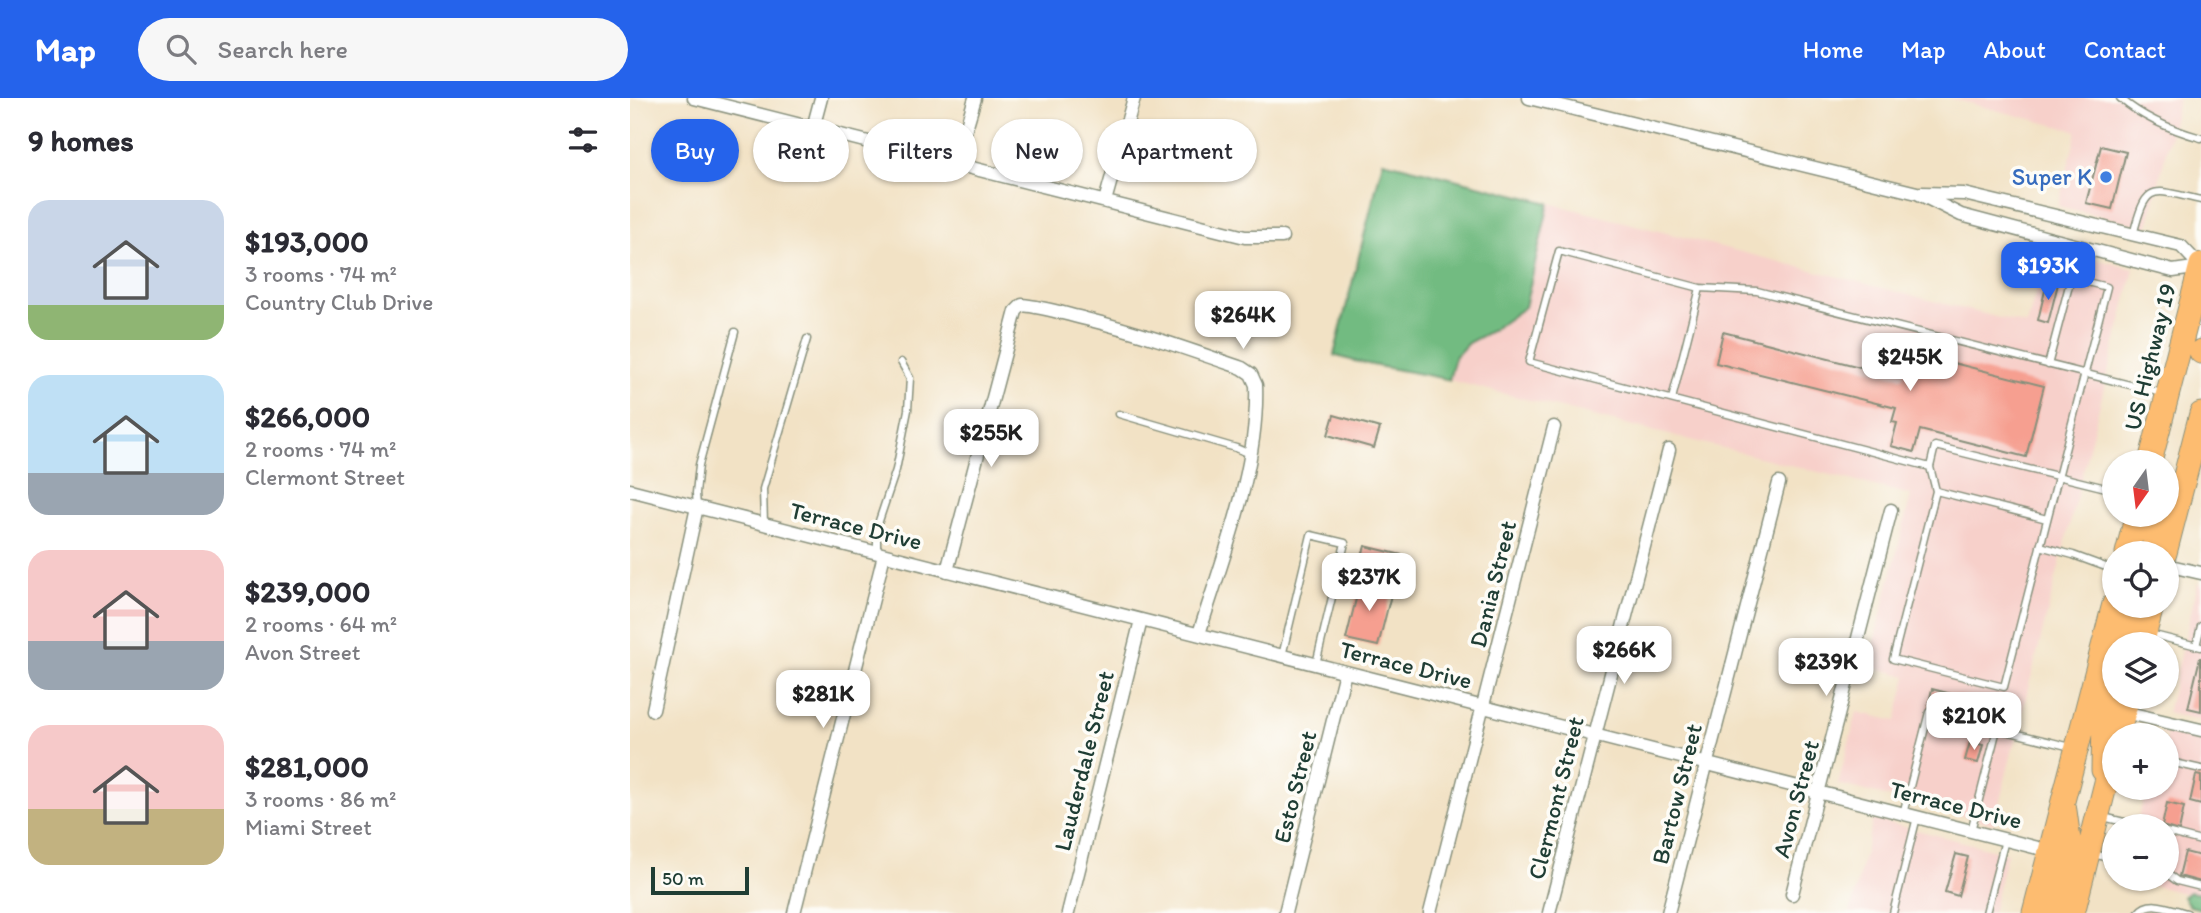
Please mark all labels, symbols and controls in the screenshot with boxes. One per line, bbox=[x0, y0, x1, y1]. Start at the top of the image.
search box bbox=[138, 18, 628, 81]
text: Map bbox=[35, 30, 96, 69]
icon: search bbox=[162, 30, 200, 68]
text: Search here bbox=[218, 33, 348, 65]
text: Home bbox=[1803, 35, 1863, 64]
text: Map bbox=[1901, 35, 1945, 64]
text: About bbox=[1983, 35, 2046, 64]
text: Contact bbox=[2084, 35, 2166, 64]
chip: Buy bbox=[651, 119, 739, 182]
chip: Rent bbox=[753, 119, 849, 182]
chip: Filters bbox=[863, 119, 977, 182]
chip: New bbox=[991, 119, 1083, 182]
chip: Apartment bbox=[1097, 119, 1257, 182]
icon: filters bbox=[564, 121, 602, 159]
text: 9 homes bbox=[28, 122, 134, 159]
place label: Super K bbox=[2012, 162, 2092, 191]
marker: Super K bbox=[2098, 169, 2114, 185]
text: $193,000 bbox=[245, 223, 369, 260]
icon: home bbox=[84, 228, 168, 312]
pin: $193K bbox=[1999, 242, 2097, 302]
text: $193K bbox=[2017, 251, 2079, 279]
text: 3 rooms · 74 m² bbox=[245, 260, 397, 288]
street label: US Highway 19 bbox=[2117, 280, 2182, 433]
text: Country Club Drive bbox=[245, 288, 433, 316]
pin: $264K bbox=[1194, 292, 1292, 351]
text: $264K bbox=[1211, 300, 1275, 328]
pin: $245K bbox=[1861, 334, 1959, 393]
text: $245K bbox=[1878, 342, 1942, 370]
text: $266,000 bbox=[245, 398, 370, 435]
icon: home bbox=[84, 403, 168, 487]
pin: $255K bbox=[942, 410, 1040, 469]
text: $255K bbox=[960, 418, 1022, 446]
text: 2 rooms · 74 m² bbox=[245, 435, 397, 463]
north arrow bbox=[2102, 450, 2179, 527]
map controls bbox=[2102, 450, 2179, 891]
text: Clermont Street bbox=[245, 463, 405, 491]
street label: Terrace Drive bbox=[787, 495, 925, 556]
street label: Dania Street bbox=[1463, 517, 1522, 650]
button: locate bbox=[2102, 541, 2179, 618]
pin: $237K bbox=[1320, 554, 1418, 613]
text: $237K bbox=[1338, 562, 1400, 590]
text: $239,000 bbox=[245, 573, 371, 610]
icon: home bbox=[84, 578, 168, 662]
text: 2 rooms · 64 m² bbox=[245, 610, 397, 638]
pin: $266K bbox=[1575, 626, 1673, 686]
button: layers bbox=[2102, 632, 2179, 709]
street label: Terrace Drive bbox=[1337, 634, 1475, 695]
text: $266K bbox=[1593, 635, 1655, 663]
text: Avon Street bbox=[245, 638, 360, 666]
pin: $239K bbox=[1777, 638, 1875, 698]
text: $239K bbox=[1794, 647, 1858, 675]
street label: Lauderdale Street bbox=[1047, 668, 1120, 854]
pin: $281K bbox=[774, 670, 872, 730]
text: $281K bbox=[792, 679, 854, 707]
pin: $210K bbox=[1925, 692, 2023, 752]
text: $210K bbox=[1942, 701, 2006, 729]
street label: Clermont Street bbox=[1521, 713, 1590, 882]
street label: Bartow Street bbox=[1645, 720, 1708, 867]
button: + bbox=[2102, 723, 2179, 800]
street label: Esto Street bbox=[1267, 728, 1322, 846]
street label: Avon Street bbox=[1766, 737, 1825, 861]
text: $281,000 bbox=[245, 748, 369, 785]
icon: home bbox=[84, 753, 168, 837]
street label: Terrace Drive bbox=[1887, 774, 2025, 835]
text: 3 rooms · 86 m² bbox=[245, 785, 397, 813]
text: Miami Street bbox=[245, 813, 372, 841]
button: − bbox=[2102, 814, 2179, 891]
scale bar bbox=[651, 864, 749, 896]
text: 50 m bbox=[662, 867, 704, 890]

